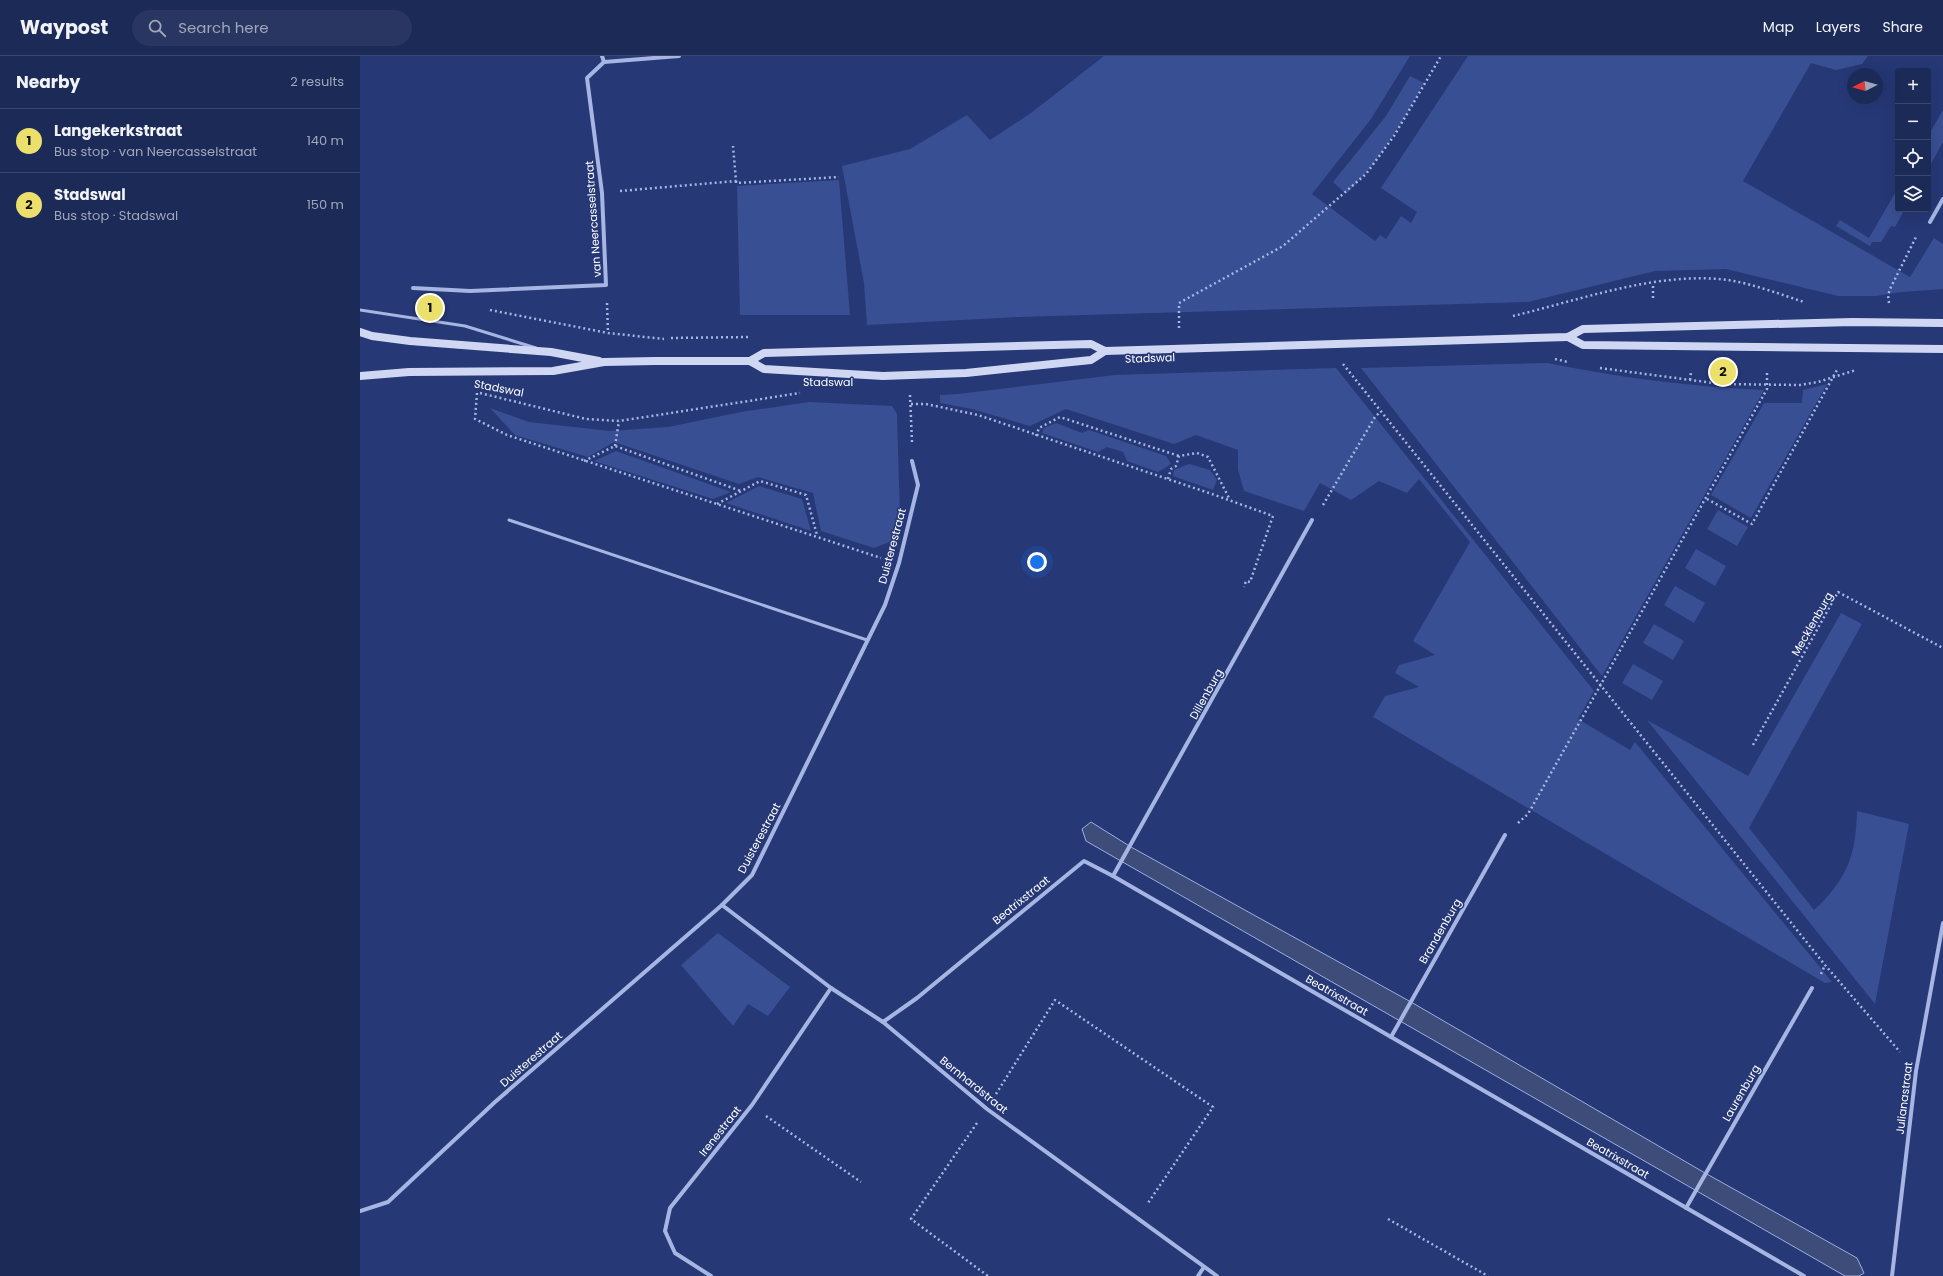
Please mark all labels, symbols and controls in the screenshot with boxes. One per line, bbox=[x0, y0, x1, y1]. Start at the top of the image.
search box bbox=[132, 10, 412, 46]
text: Waypost bbox=[20, 14, 108, 41]
icon: search bbox=[146, 17, 168, 39]
text: Search here bbox=[178, 17, 269, 38]
text: Map bbox=[1763, 17, 1794, 37]
text: Layers bbox=[1816, 17, 1860, 37]
text: Share bbox=[1882, 17, 1923, 37]
north arrow bbox=[1847, 68, 1883, 104]
map controls bbox=[1895, 68, 1931, 212]
button: + bbox=[1895, 68, 1931, 104]
text: Nearby bbox=[16, 70, 80, 94]
text: 2 results bbox=[290, 72, 344, 91]
button: − bbox=[1895, 104, 1931, 140]
text: Langekerkstraat bbox=[54, 120, 182, 141]
text: 1 bbox=[27, 131, 31, 150]
text: 140 m bbox=[307, 131, 344, 150]
button: locate bbox=[1895, 140, 1931, 176]
text: Bus stop · van Neercasselstraat bbox=[54, 142, 257, 161]
street label: van Neercasselstraat bbox=[581, 160, 605, 278]
button: layers bbox=[1895, 176, 1931, 212]
text: Stadswal bbox=[54, 184, 126, 205]
text: 2 bbox=[25, 195, 33, 214]
text: 150 m bbox=[307, 195, 344, 214]
text: Bus stop · Stadswal bbox=[54, 206, 178, 225]
pin: 1 bbox=[417, 293, 443, 323]
street label: Stadswal bbox=[1125, 349, 1175, 367]
pin: 2 bbox=[1710, 357, 1736, 387]
street label: Stadswal bbox=[803, 374, 853, 390]
street label: Stadswal bbox=[473, 375, 525, 401]
street label: Duisterestraat bbox=[874, 506, 910, 586]
your location bbox=[1027, 552, 1047, 572]
street label: Mecklenburg bbox=[1787, 589, 1837, 659]
street label: Dillenburg bbox=[1185, 666, 1227, 722]
street label: Duisterestraat bbox=[734, 800, 784, 876]
street label: Beatrixstraat bbox=[989, 872, 1053, 928]
street label: Brandenburg bbox=[1415, 896, 1465, 966]
street label: Beatrixstraat bbox=[1303, 971, 1371, 1019]
street label: Duisterestraat bbox=[496, 1027, 566, 1091]
street label: Bernhardstraat bbox=[937, 1053, 1011, 1117]
street label: Julianastraat bbox=[1892, 1061, 1916, 1135]
street label: Laurenburg bbox=[1718, 1062, 1764, 1124]
street label: Irenestraat bbox=[695, 1102, 745, 1160]
street label: Beatrixstraat bbox=[1584, 1134, 1652, 1182]

